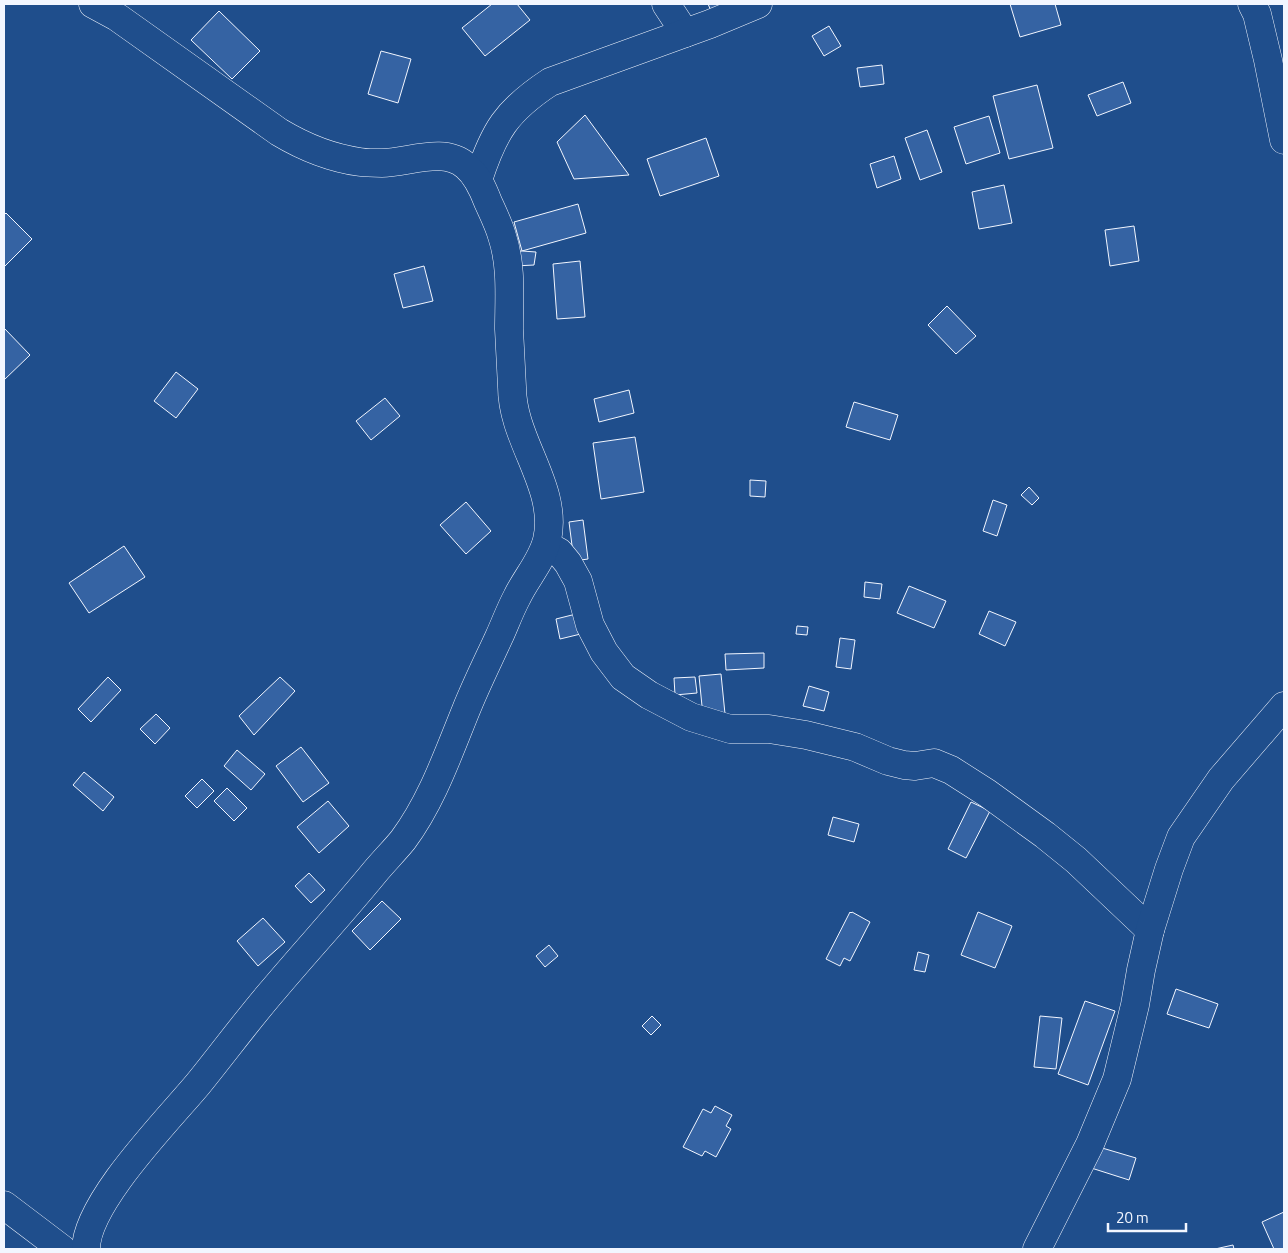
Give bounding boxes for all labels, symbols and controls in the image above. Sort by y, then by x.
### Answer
scale bar [1108,1200,1186,1232]
text: 20 m [1116,1206,1149,1229]

